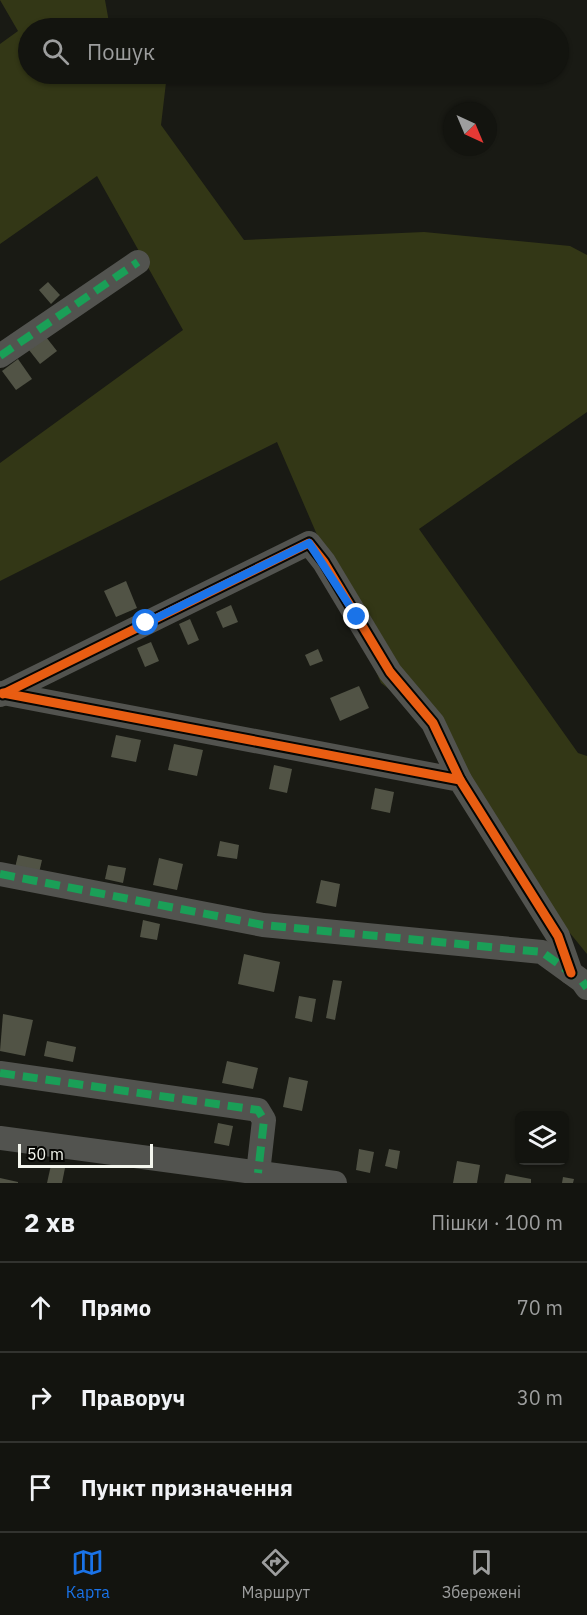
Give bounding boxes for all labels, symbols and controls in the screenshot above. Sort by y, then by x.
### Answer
search box [18,18,569,84]
icon: search [39,35,72,68]
text: Пошук [87,37,155,66]
north arrow [443,102,497,156]
route end [343,603,369,629]
route start [132,609,158,635]
map controls [515,1111,569,1165]
button: layers [515,1111,569,1165]
scale bar [18,1141,153,1168]
text: 50 m [27,1144,64,1164]
text: 2 хв [24,1205,75,1239]
text: Пішки · 100 m [431,1209,563,1236]
icon: ahead [24,1291,57,1324]
text: Прямо [81,1293,151,1322]
text: 70 m [517,1294,563,1321]
icon: right [24,1381,57,1414]
text: Праворуч [81,1383,185,1412]
text: 30 m [517,1384,563,1411]
icon: arrive [24,1471,57,1504]
text: Пункт призначення [81,1473,293,1502]
tab: Карта [66,1546,110,1602]
tab: Маршрут [242,1546,310,1602]
tab: Збережені [442,1546,521,1602]

